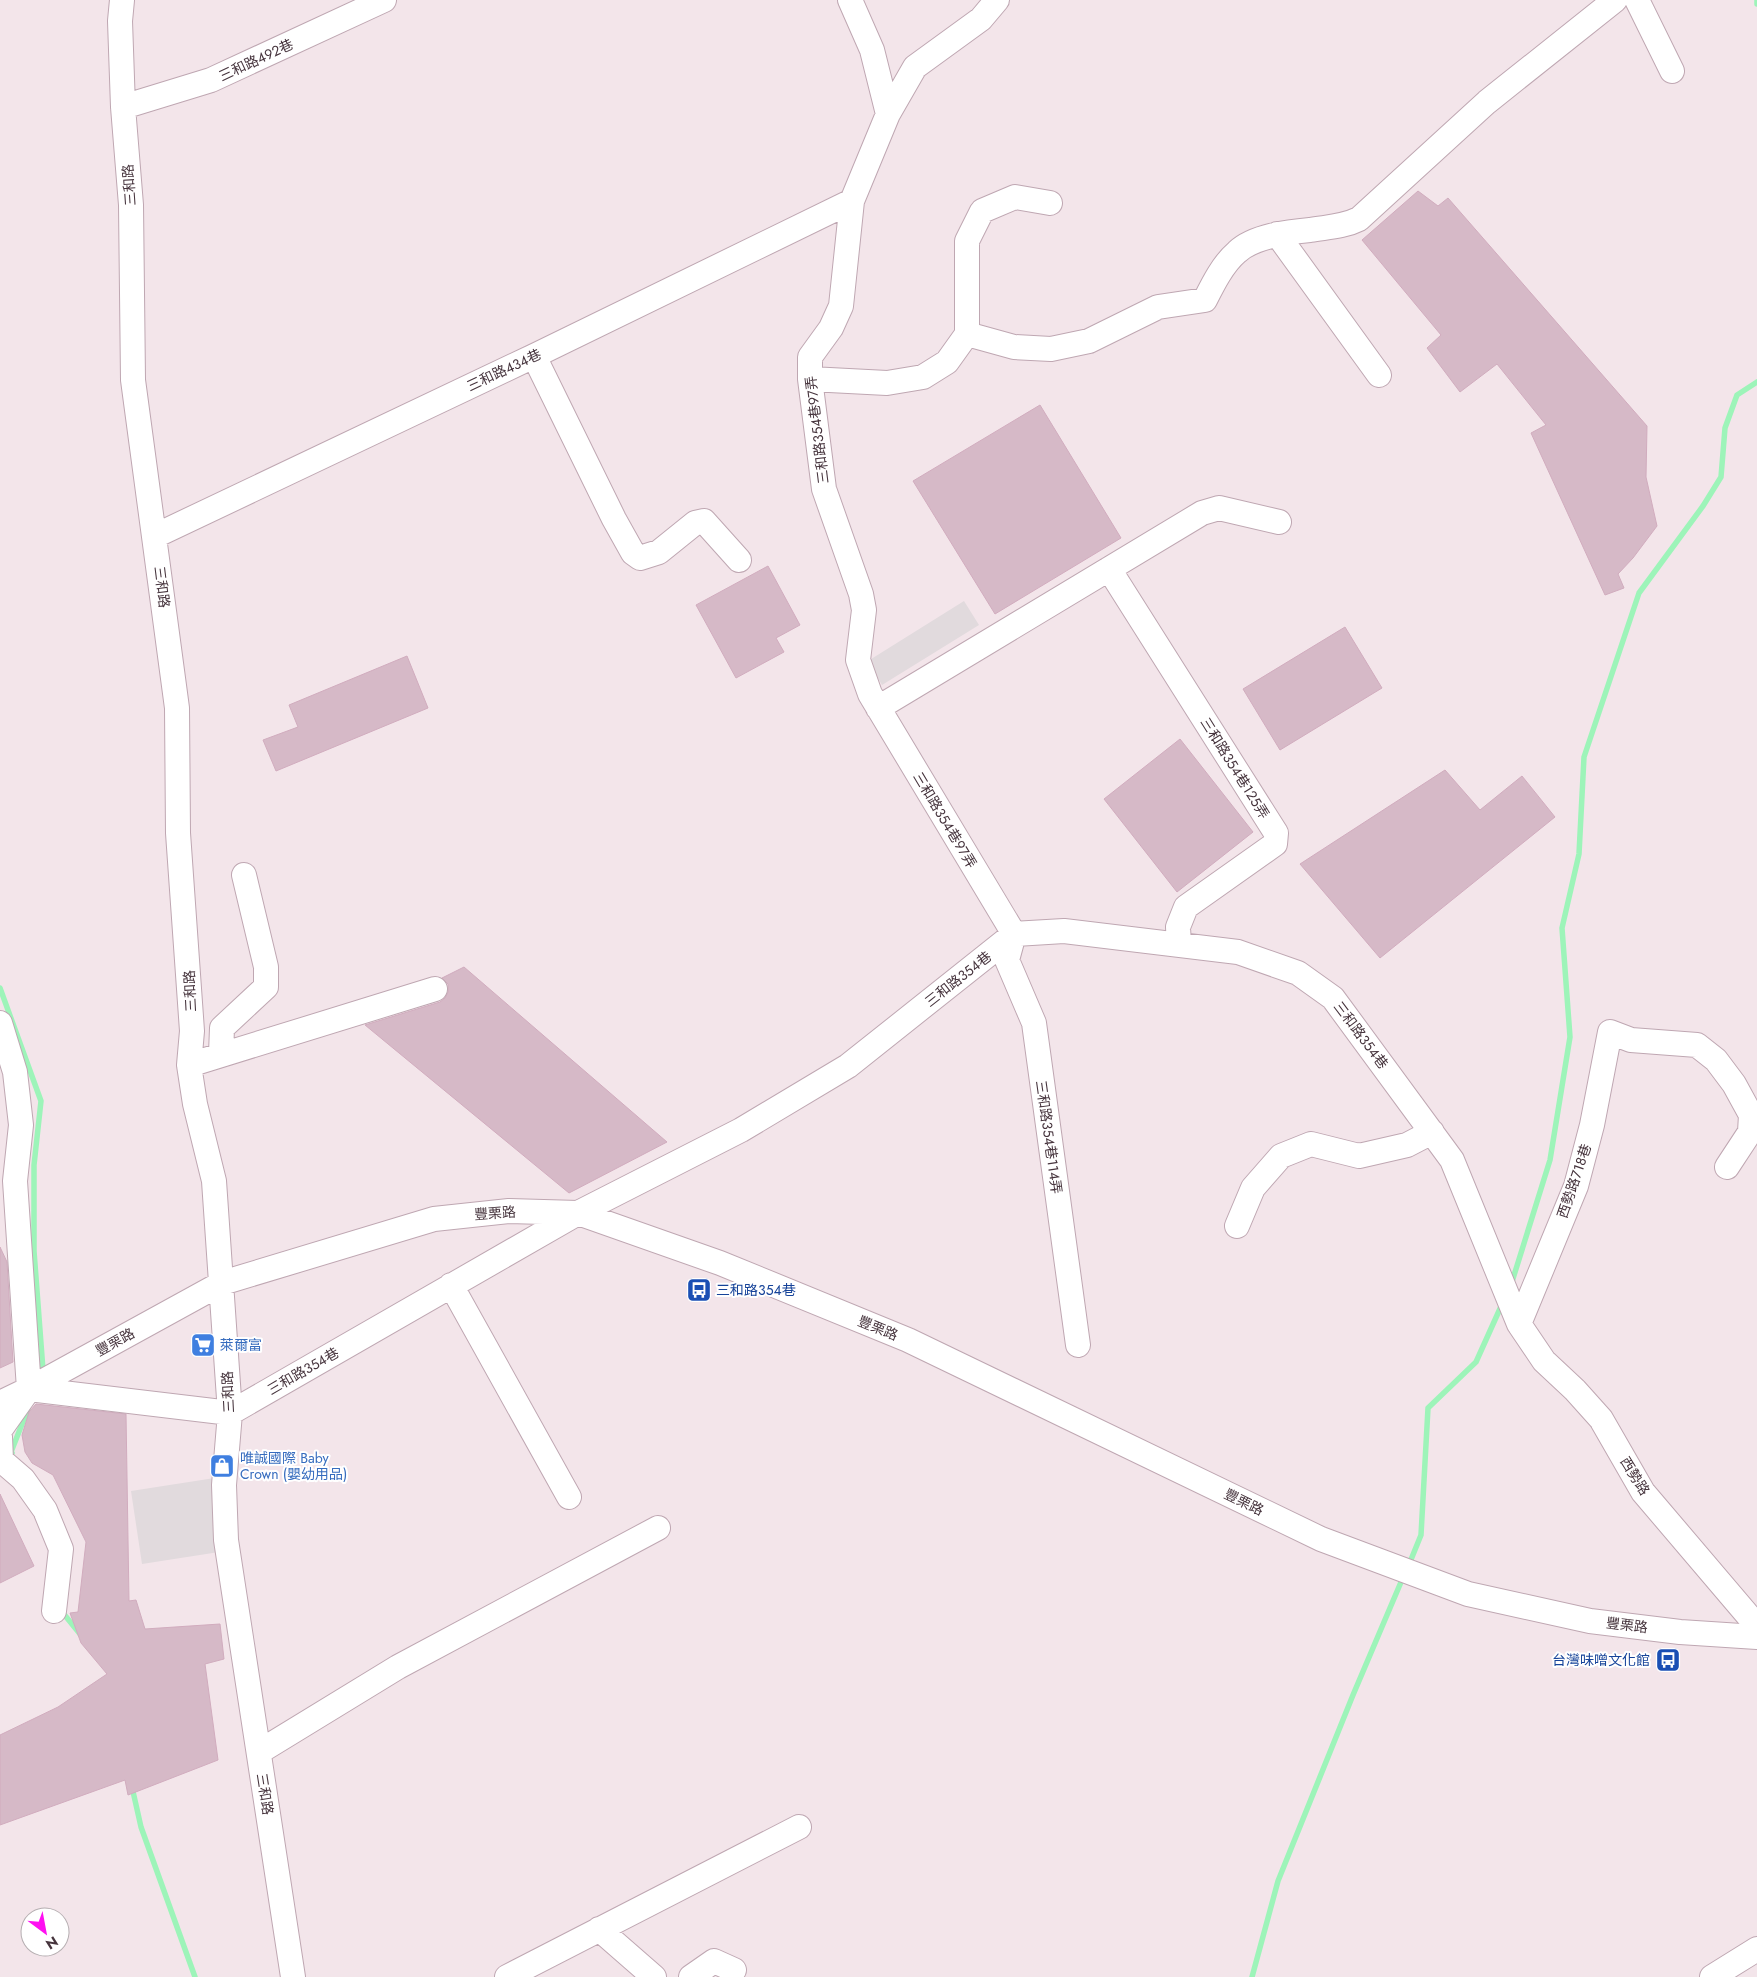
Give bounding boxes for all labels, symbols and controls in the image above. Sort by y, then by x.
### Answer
street label: 三和路492巷 [215,34,297,86]
street label: 三和路 [118,163,140,207]
street label: 三和路434巷 [464,344,544,396]
street label: 三和路354巷97弄 [800,375,834,485]
street label: 三和路 [150,565,174,609]
street label: 三和路354巷125弄 [1196,714,1274,822]
street label: 三和路354巷97弄 [908,768,982,872]
street label: 三和路354巷 [920,947,996,1011]
street label: 三和路 [179,970,201,1012]
street label: 三和路354巷 [1329,997,1393,1073]
street label: 三和路354巷114弄 [1031,1079,1067,1195]
street label: 西勢路718巷 [1552,1141,1596,1221]
street label: 豐栗路 [473,1202,517,1224]
bus stop icon: 三和路354巷 [686,1277,712,1303]
place label: 三和路354巷 [716,1280,796,1300]
street label: 豐栗路 [855,1311,901,1345]
street label: 豐栗路 [92,1323,138,1361]
supermarket icon: 萊爾富 [190,1332,216,1358]
place label: 萊爾富 [220,1335,262,1355]
street label: 三和路354巷 [263,1342,343,1400]
street label: 三和路 [217,1371,239,1413]
place label: 唯誠國際 Baby Crown (嬰幼用品) [240,1448,347,1484]
shop icon: 唯誠國際 Baby Crown (嬰幼用品) [209,1453,235,1479]
street label: 西勢路 [1615,1453,1655,1499]
street label: 豐栗路 [1221,1484,1267,1520]
street label: 豐栗路 [1605,1613,1649,1637]
bus stop icon: 台灣味噌文化館 [1655,1647,1681,1673]
place label: 台灣味噌文化館 [1552,1650,1650,1670]
street label: 三和路 [252,1772,278,1816]
north arrow [20,1907,70,1957]
text: N [42,1932,62,1954]

